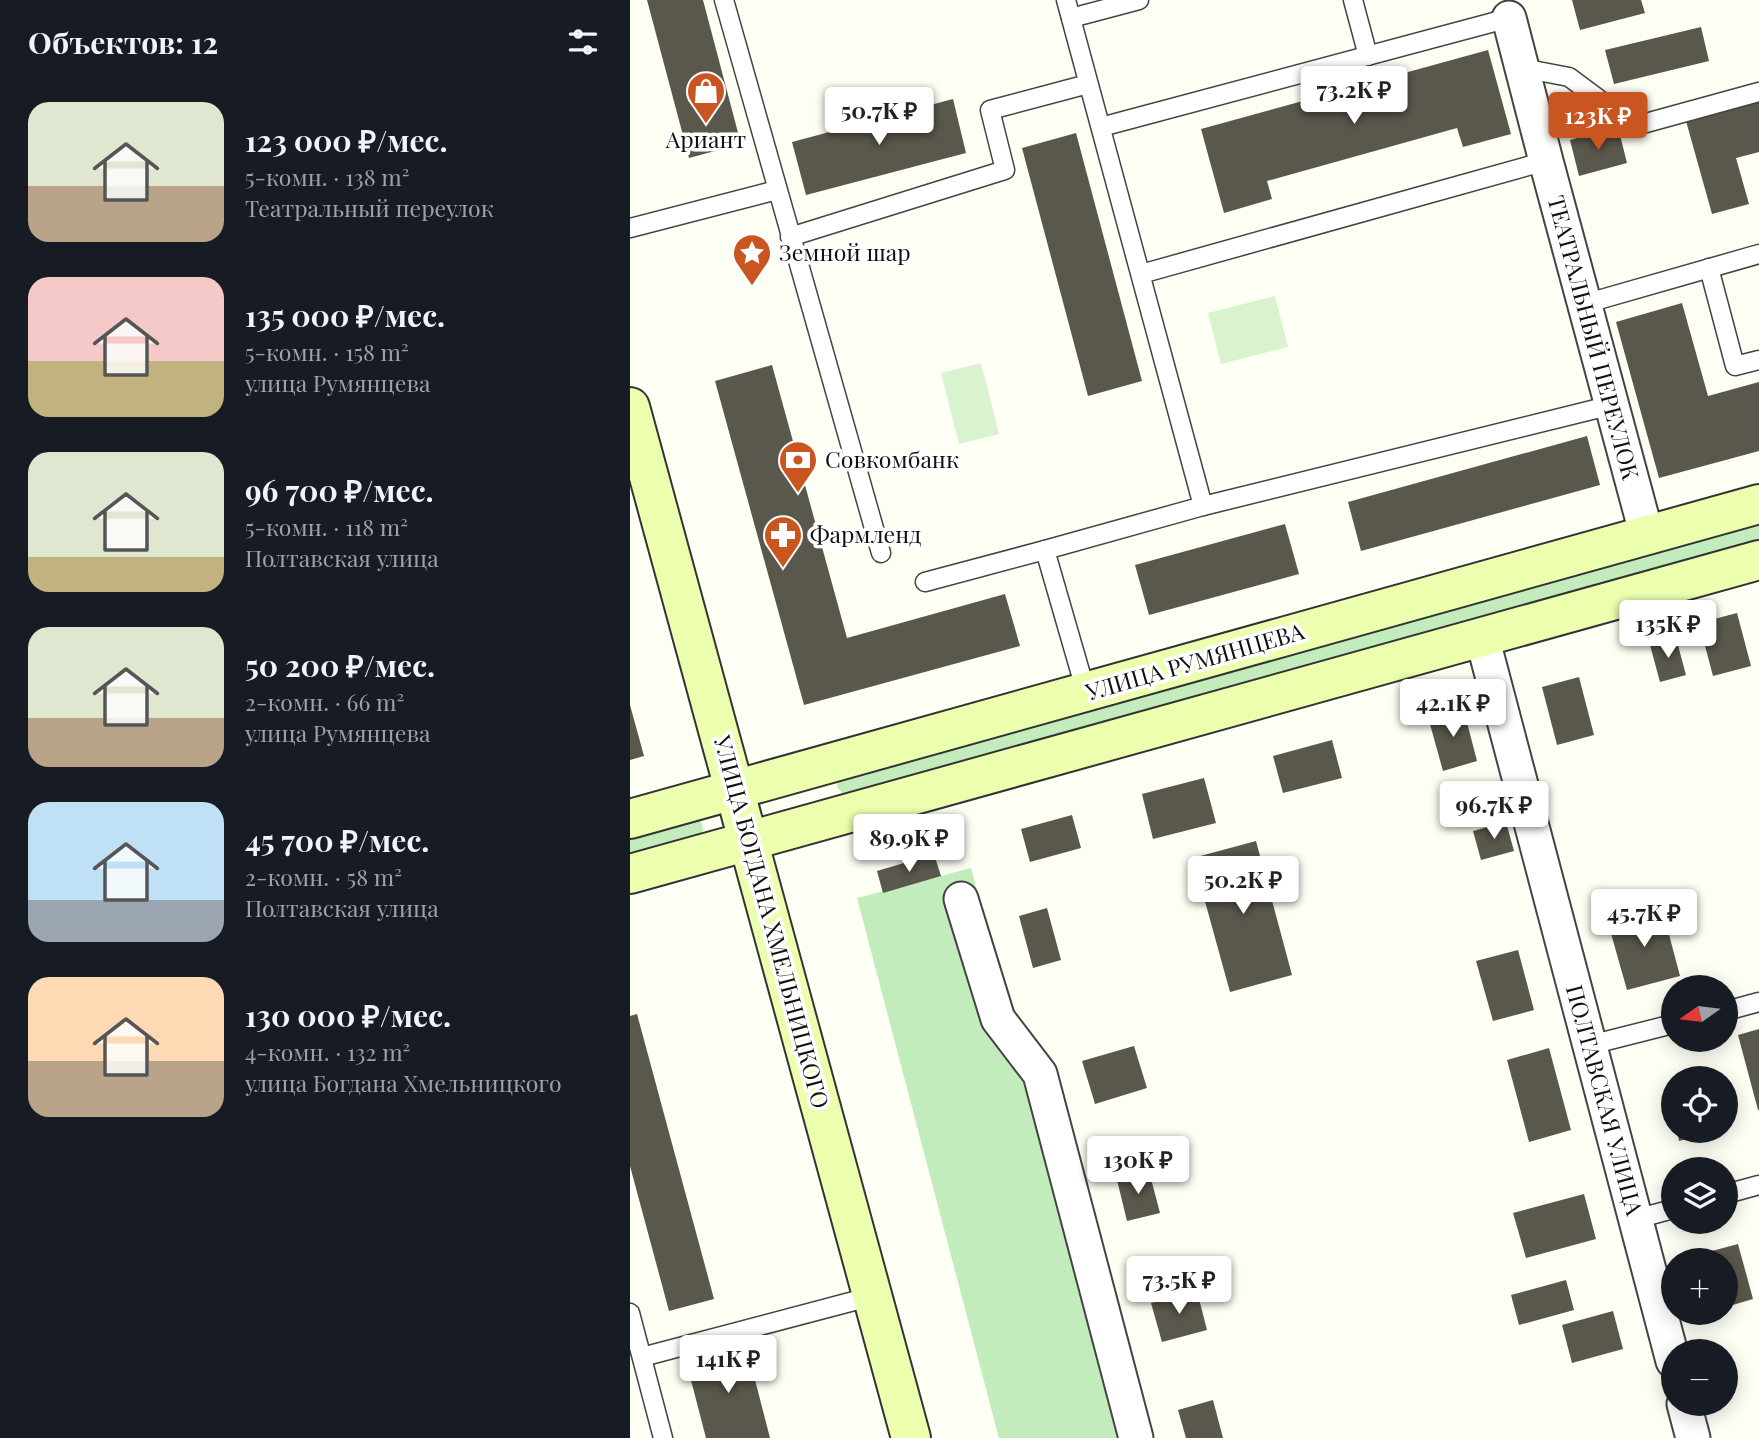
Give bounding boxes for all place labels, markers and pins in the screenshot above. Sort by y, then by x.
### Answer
pin: 73.2K ₽ [1289,66,1419,126]
shop icon: Ариант [685,70,727,125]
pin: 50.7K ₽ [814,88,944,147]
pin: 123K ₽ [1541,92,1655,152]
place label: Ариант [665,123,746,154]
place icon: Земной шар [731,232,773,287]
place label: Земной шар [779,236,911,267]
bank icon: Совкомбанк [777,439,819,494]
place label: Совкомбанк [825,443,959,474]
pharmacy icon: Фармленд [762,514,804,569]
place label: Фармленд [810,518,921,549]
pin: 135K ₽ [1611,600,1725,660]
pin: 42.1K ₽ [1388,680,1518,739]
pin: 96.7K ₽ [1429,782,1559,841]
pin: 89.9K ₽ [844,814,974,874]
pin: 50.2K ₽ [1178,856,1308,916]
pin: 45.7K ₽ [1579,890,1709,949]
pin: 130K ₽ [1081,1136,1195,1196]
pin: 73.5K ₽ [1114,1256,1244,1316]
pin: 141K ₽ [671,1336,785,1395]

